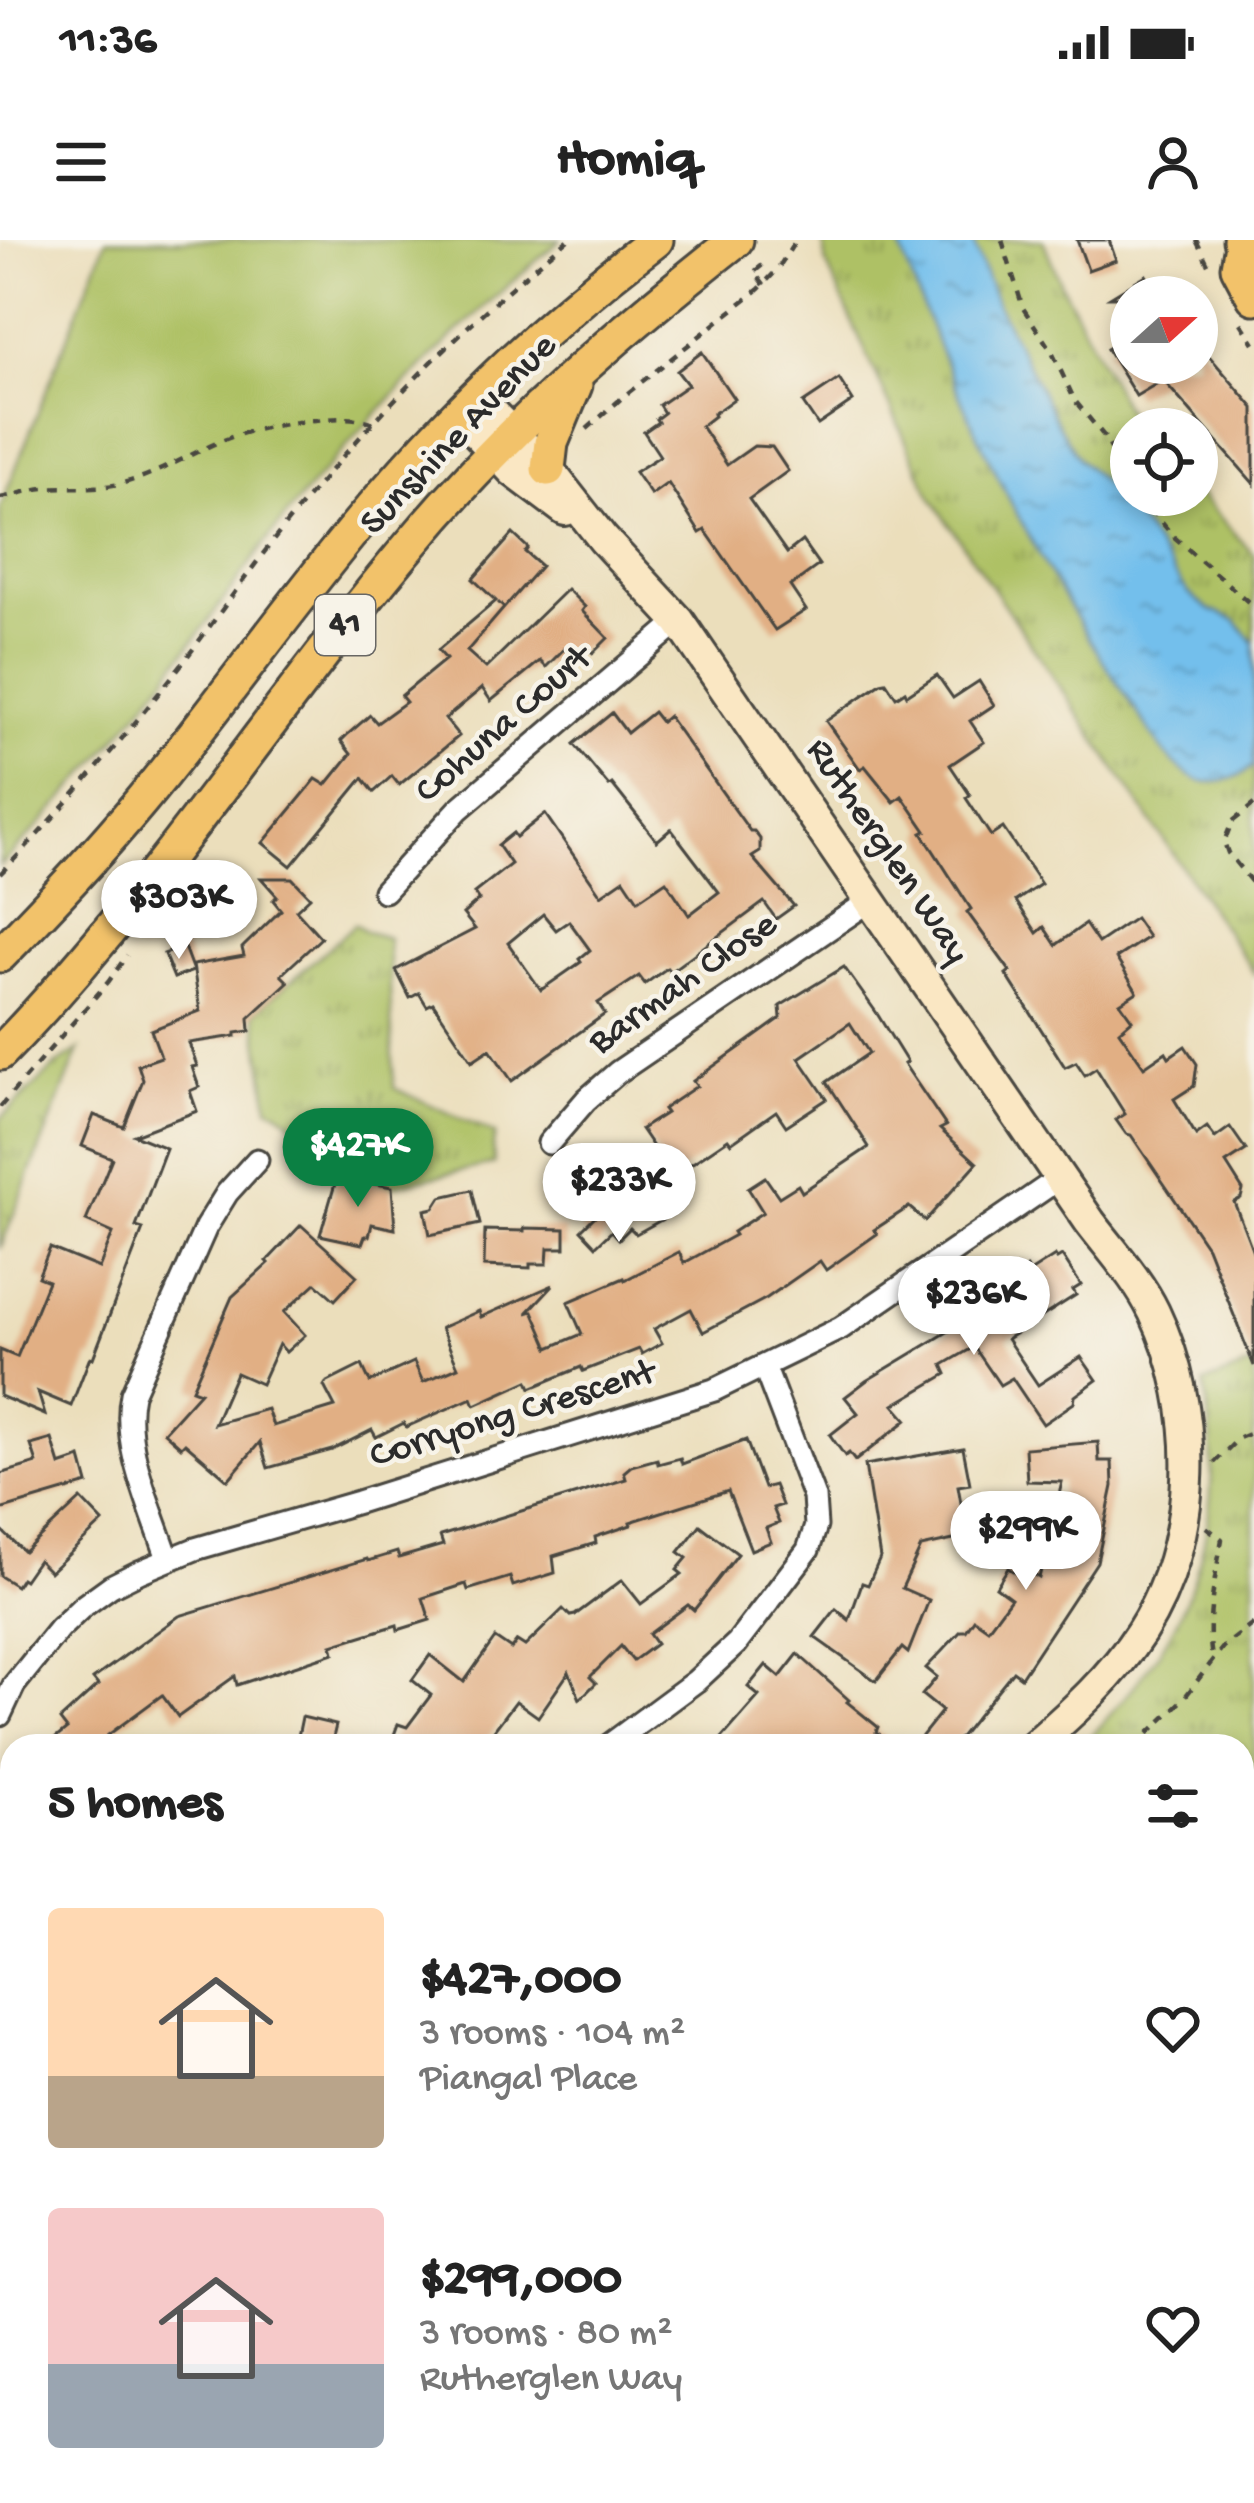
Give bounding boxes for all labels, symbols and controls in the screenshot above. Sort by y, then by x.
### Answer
text: 11:36 [60,16,157,69]
icon: menu [48,129,114,195]
icon: person [1140,129,1206,195]
text: Homiq [556,130,698,194]
north arrow [1110,276,1218,384]
map controls [1110,276,1218,516]
street label: Sunshine Avenue [352,324,569,547]
button: locate [1110,408,1218,516]
road number: 41 [315,595,375,655]
street label: Cohuna Court [407,635,605,815]
street label: Rutherglen Way [794,730,978,974]
pin: $303K [95,860,263,962]
text: $303K [128,876,230,922]
street label: Barmah Close [580,903,788,1067]
pin: $427K [274,1108,442,1210]
text: $427K [310,1124,406,1170]
pin: $233K [535,1143,703,1245]
text: $233K [570,1159,668,1205]
pin: $236K [890,1256,1058,1358]
text: $236K [925,1272,1023,1318]
street label: Corryong Crescent [365,1350,664,1481]
pin: $299K [942,1491,1110,1593]
text: $299K [977,1507,1075,1553]
icon: filters [1140,1773,1206,1839]
text: 5 homes [48,1776,222,1836]
text: $427,000 [420,1952,621,2012]
icon: home [144,1956,288,2100]
icon: heart [1140,1995,1206,2061]
text: 3 rooms · 104 m² [420,2012,685,2058]
text: Piangal Place [420,2058,637,2104]
text: $299,000 [420,2252,622,2312]
icon: home [144,2256,288,2400]
icon: heart [1140,2295,1206,2361]
text: 3 rooms · 80 m² [420,2312,672,2358]
text: Rutherglen Way [420,2358,682,2404]

